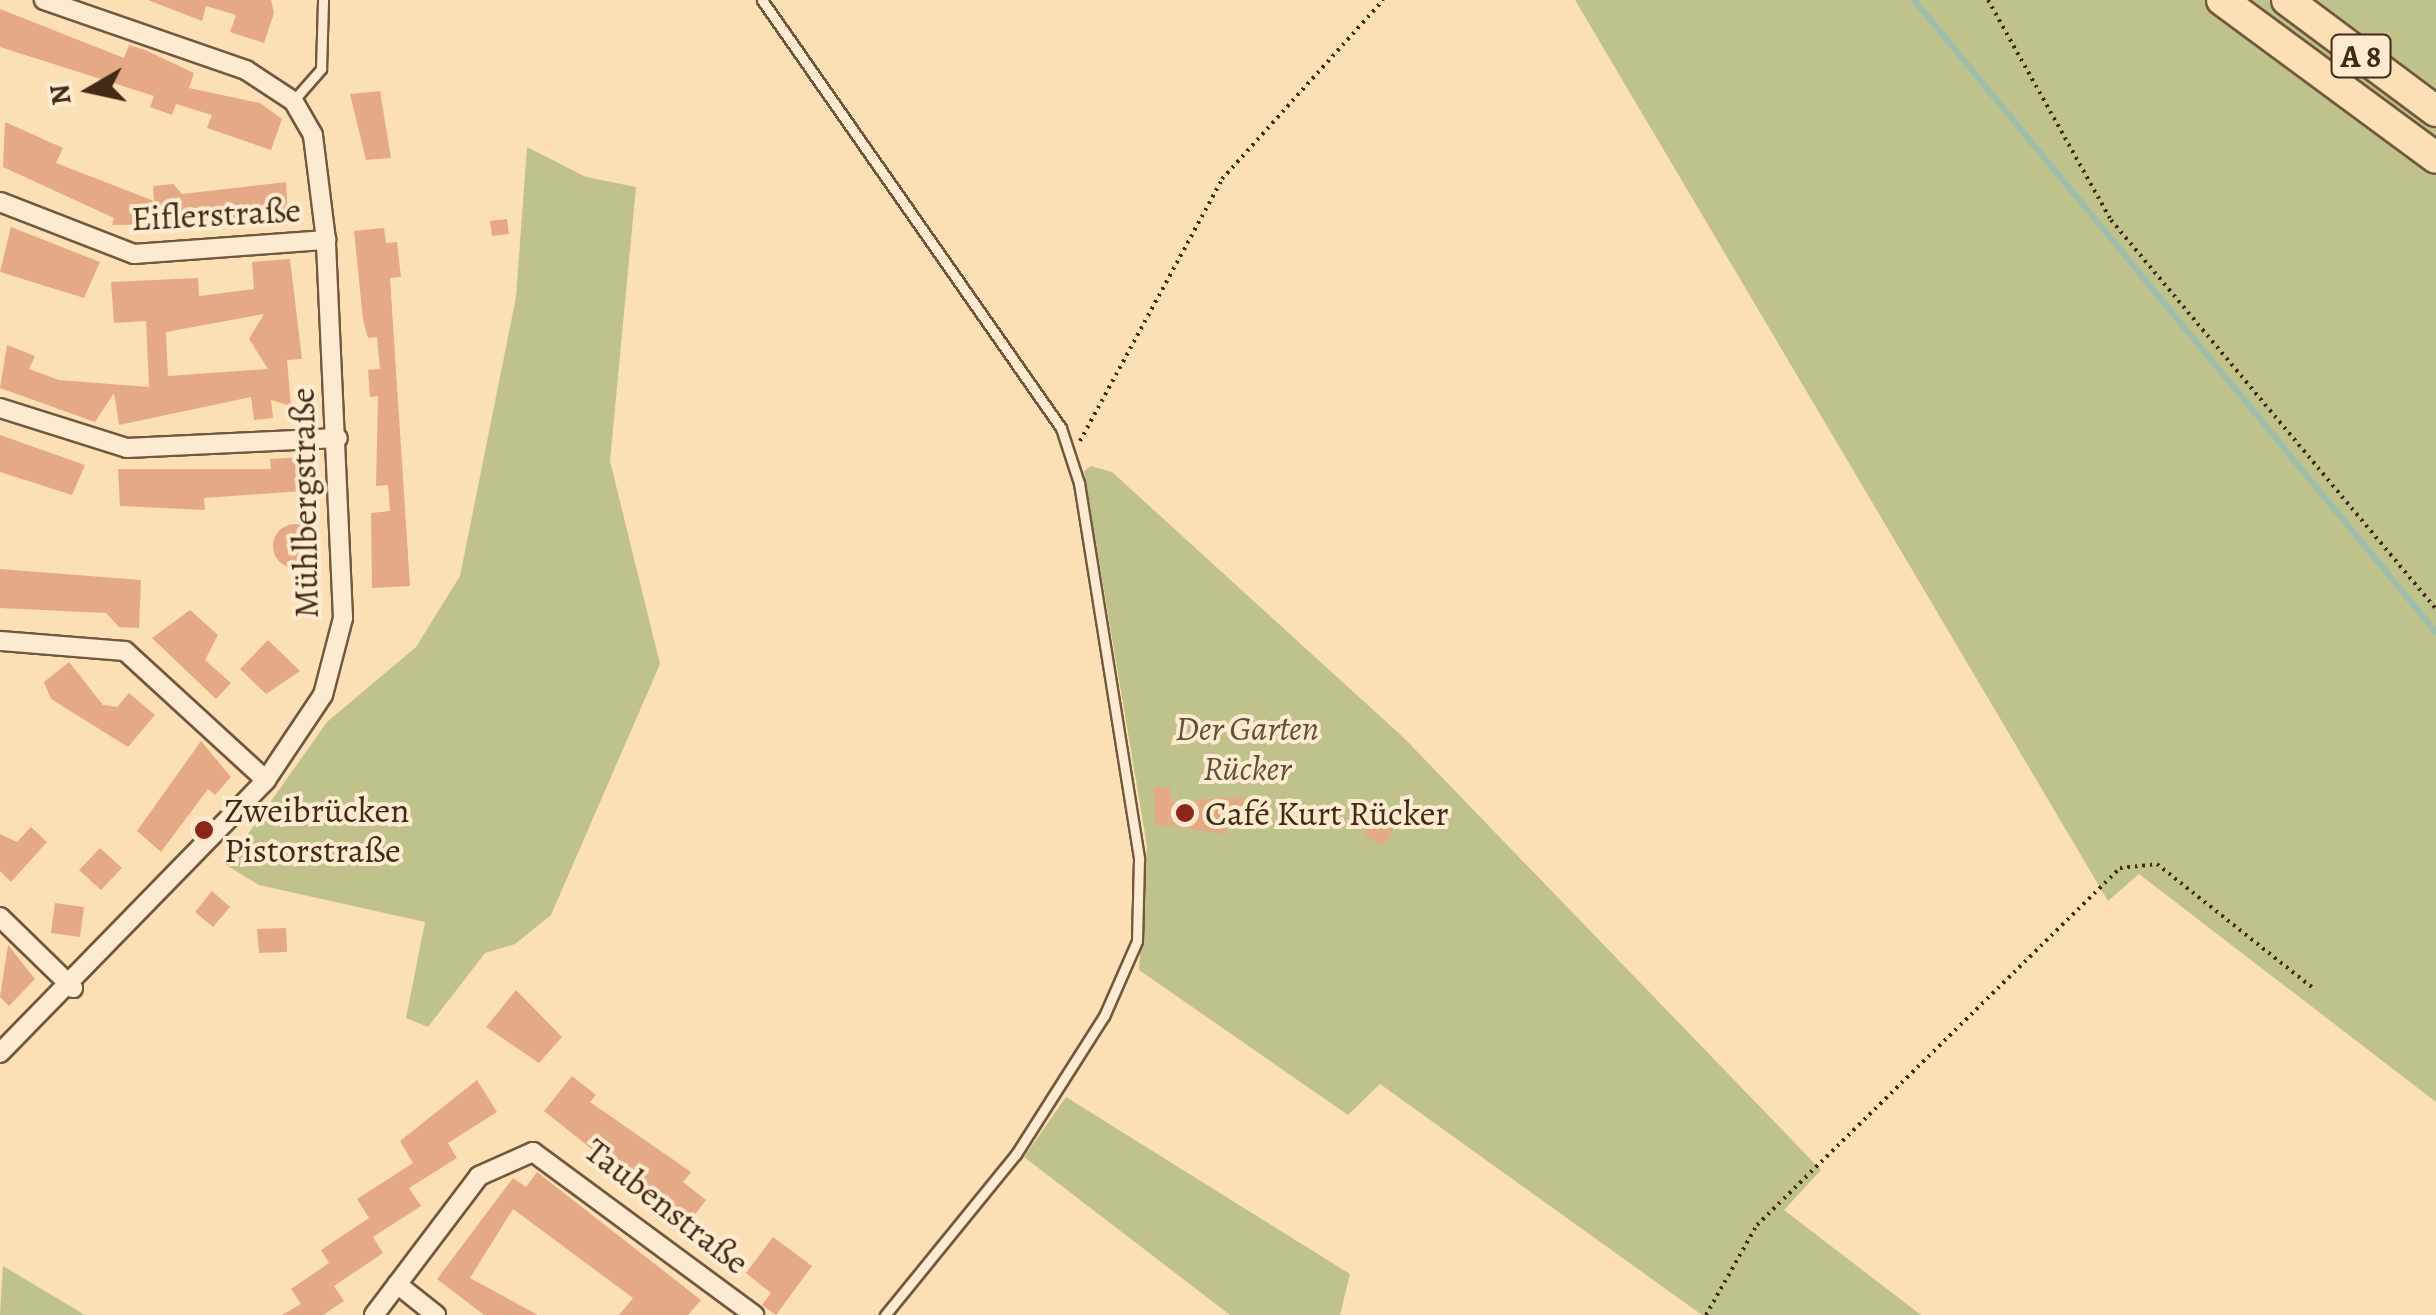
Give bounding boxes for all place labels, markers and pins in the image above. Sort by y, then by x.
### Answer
place label: Zweibrücken Pistorstraße [224,789,409,871]
place label: Café Kurt Rücker [1205,792,1449,834]
marker: Café Kurt Rücker [1174,802,1196,824]
marker: Zweibrücken Pistorstraße [193,819,215,841]

